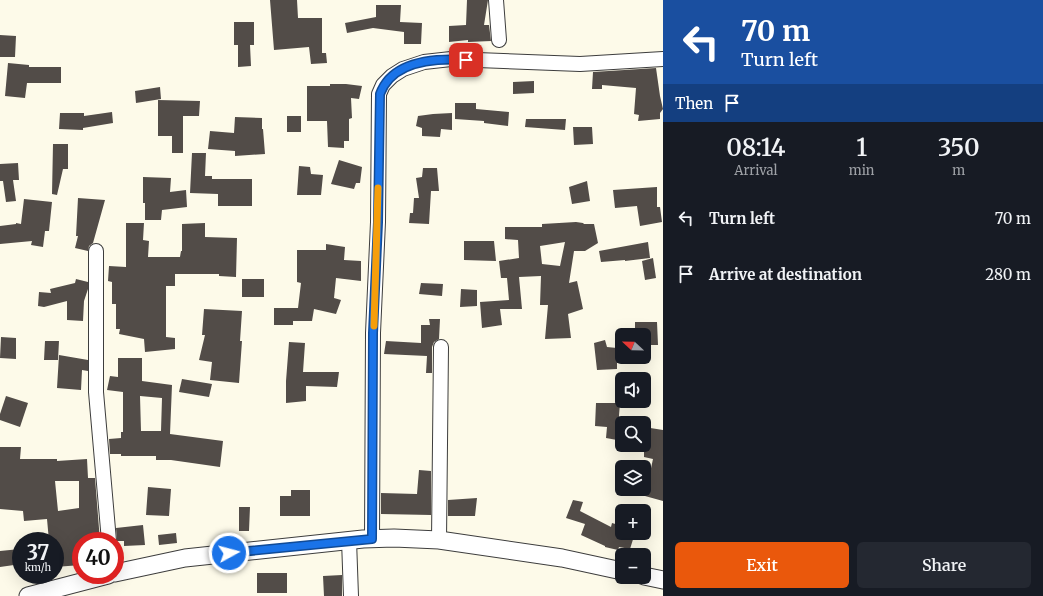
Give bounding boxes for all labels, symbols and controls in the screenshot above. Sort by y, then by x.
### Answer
text: 70 m [741,13,810,49]
icon: left [675,16,727,68]
pin [449,43,483,77]
text: Turn left [741,48,818,71]
icon: arrive [455,49,477,71]
icon: arrive [721,92,743,114]
text: Then [675,94,713,113]
text: 08:14 [726,132,785,163]
text: 1 [856,132,867,163]
text: 350 [938,132,980,163]
text: Arrival [734,162,778,179]
text: min [849,162,874,179]
text: m [952,162,965,179]
icon: left [675,207,697,229]
text: Turn left [709,209,775,228]
text: 70 m [995,209,1031,228]
icon: arrive [675,263,697,285]
text: Arrive at destination [709,265,862,284]
text: 280 m [985,265,1031,284]
north arrow [615,328,651,364]
map controls [615,328,651,584]
button: sound [615,372,651,408]
button: search [615,416,651,452]
button: layers [615,460,651,496]
button: + [615,504,651,540]
speed limit sign: 40 [72,532,124,584]
position arrow [208,532,250,574]
text: 37 [27,540,49,565]
button: Exit [675,542,849,588]
button: Share [857,542,1031,588]
button: − [615,548,651,584]
text: km/h [25,561,51,574]

